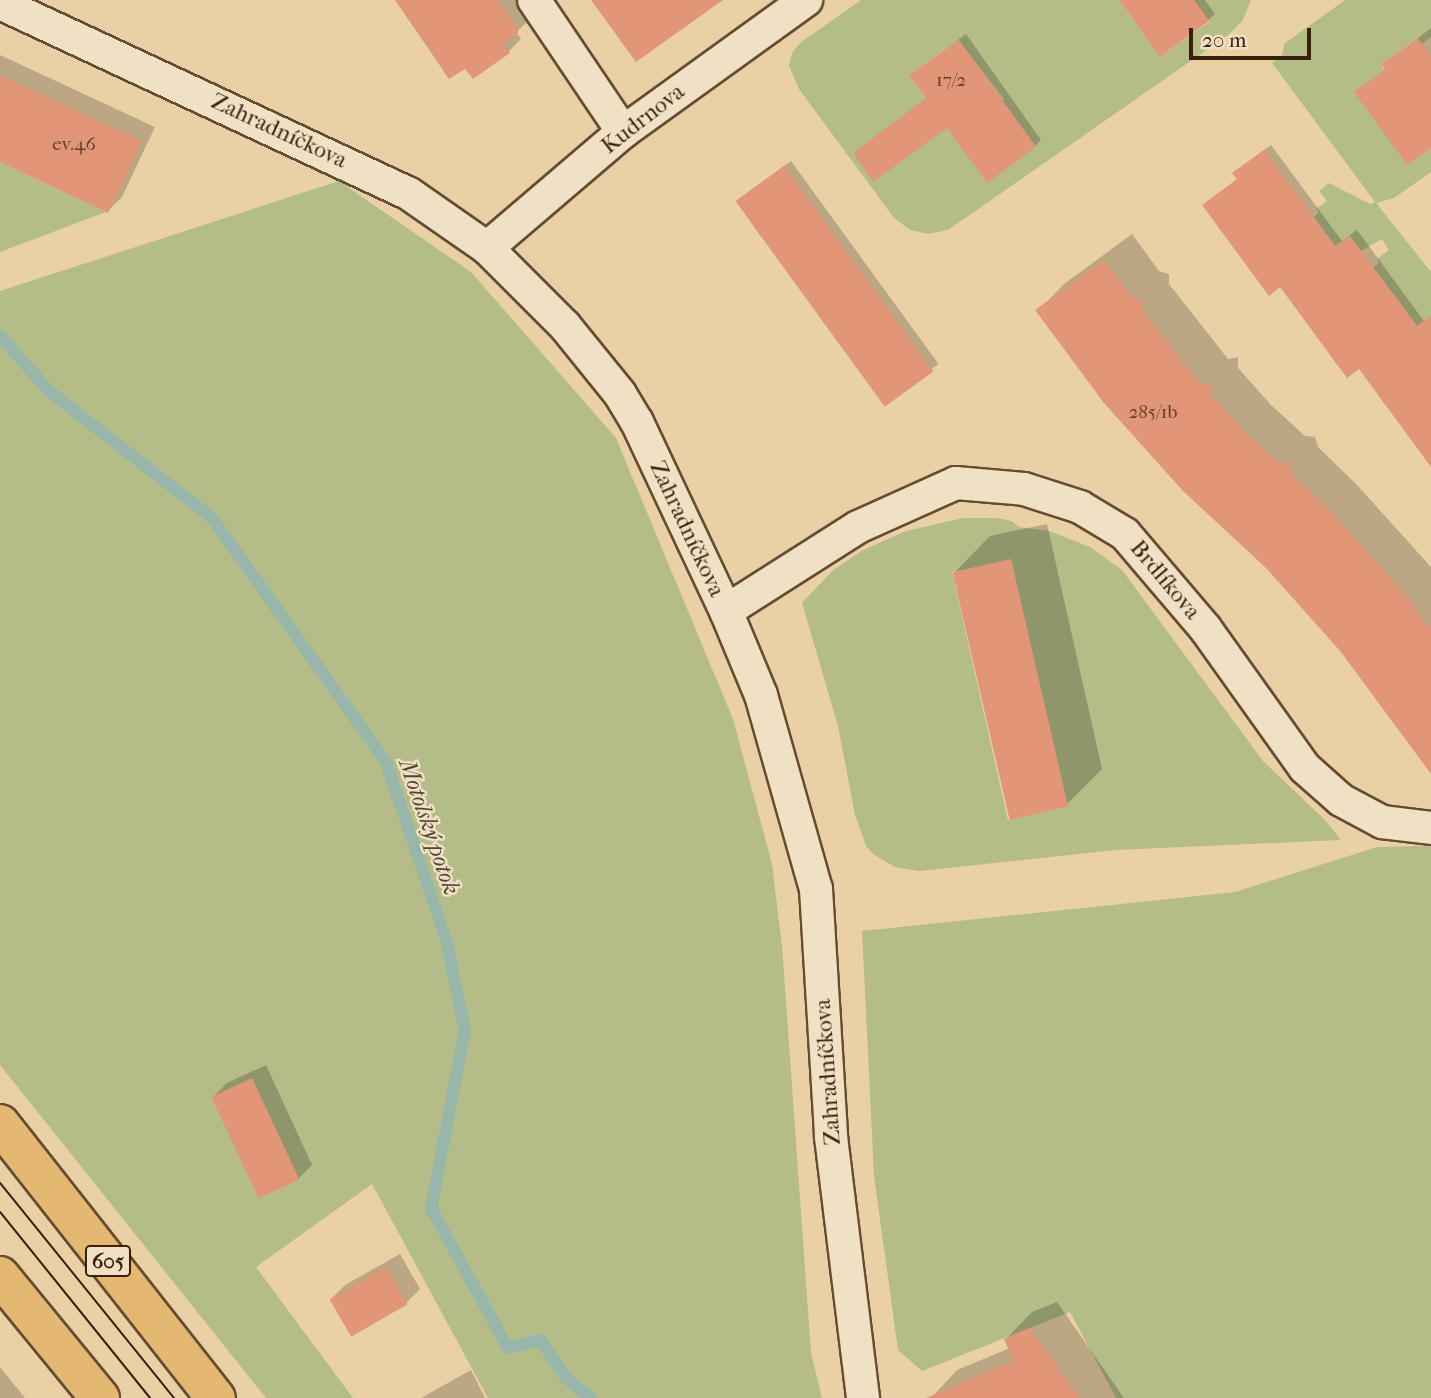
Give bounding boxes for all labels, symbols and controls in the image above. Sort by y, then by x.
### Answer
scale bar [1193,14,1316,58]
text: 20 m [1202,28,1246,52]
house number: 17/2 [936,70,966,92]
street label: Kudrnova [596,78,690,160]
street label: Zahradníčkova [207,87,351,175]
house number: ev.46 [52,134,96,156]
house number: 285/1b [1129,402,1177,424]
street label: Zahradníčkova [643,457,731,601]
street label: Brdlíkova [1124,535,1206,625]
water label: Motolský potok [392,755,466,899]
street label: Zahradníčkova [809,998,847,1146]
road number: 605 [84,1244,132,1278]

